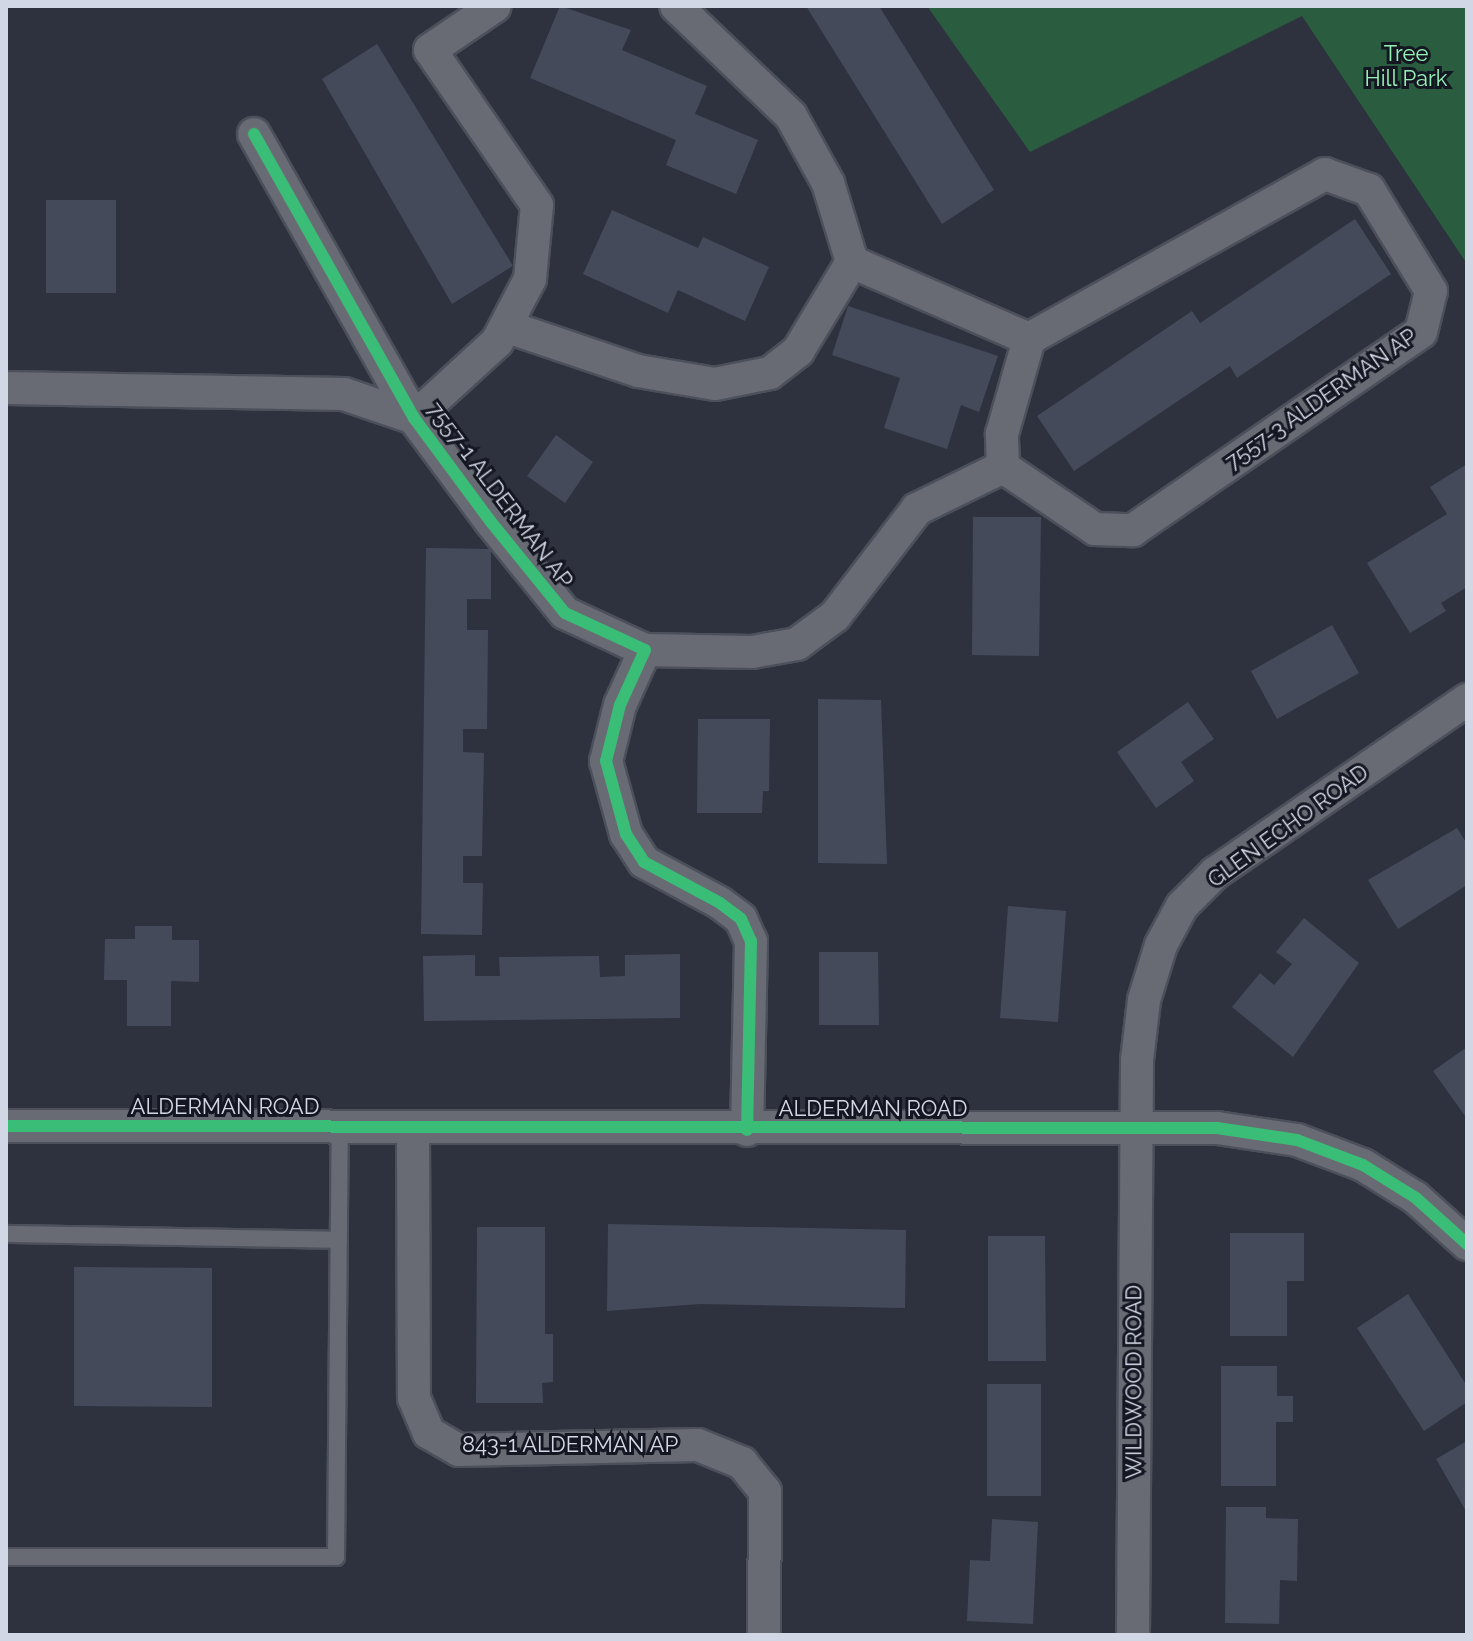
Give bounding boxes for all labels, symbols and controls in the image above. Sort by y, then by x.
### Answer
park label: Tree Hill Park [1364,40,1448,92]
street label: 7557-3 ALDERMAN AP [1220,323,1422,475]
street label: 7557-1 ALDERMAN AP [421,396,579,594]
street label: GLEN ECHO ROAD [1203,759,1373,893]
street label: ALDERMAN ROAD [131,1094,319,1120]
street label: ALDERMAN ROAD [779,1096,967,1122]
street label: WILDWOOD ROAD [1121,1285,1147,1479]
street label: 843-1 ALDERMAN AP [461,1432,679,1458]

